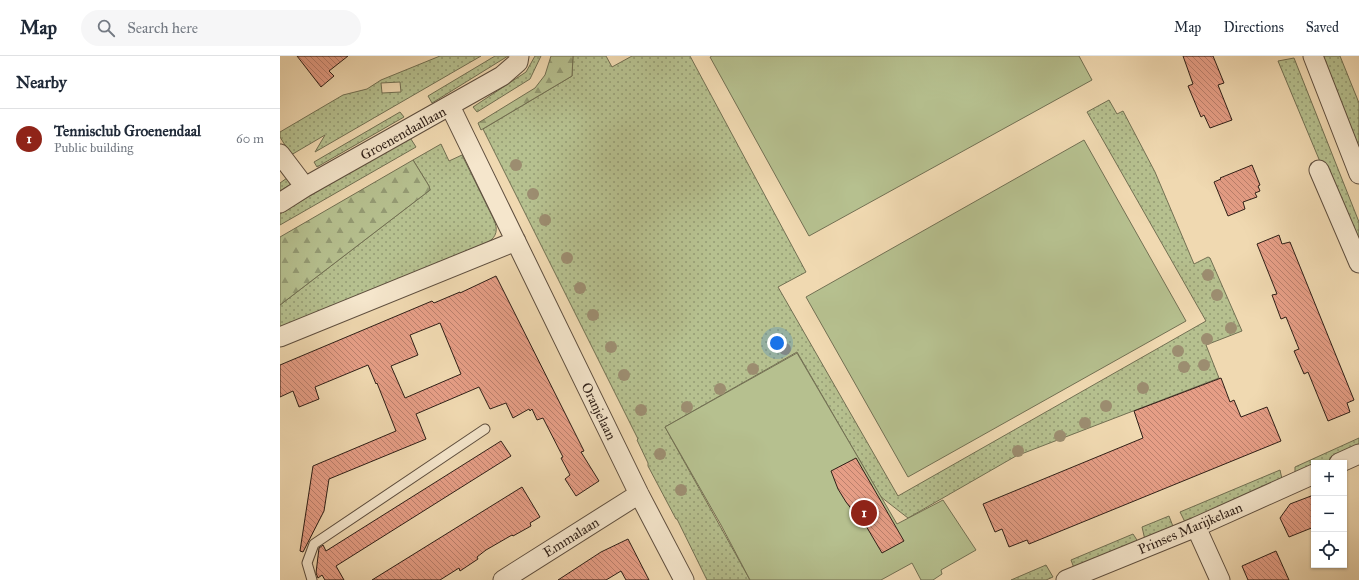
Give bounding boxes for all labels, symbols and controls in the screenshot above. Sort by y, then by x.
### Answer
search box [81,10,361,46]
text: Map [20,16,57,39]
icon: search [95,17,117,39]
text: Search here [127,19,198,37]
text: Map [1174,19,1201,36]
text: Directions [1223,19,1284,36]
text: Saved [1306,19,1339,36]
text: Nearby [16,72,67,93]
street label: Groenendaallaan [357,103,449,164]
text: Tennisclub Groenendaal [54,122,201,140]
text: 1 [26,131,32,147]
text: 60 m [236,131,264,147]
text: Public building [54,140,133,156]
your location [767,333,787,353]
street label: Oranjelaan [577,380,620,443]
map controls [1311,460,1347,568]
button: + [1311,460,1347,496]
button: − [1311,496,1347,532]
pin: 1 [851,498,877,528]
street label: Prinses Marijkelaan [1135,499,1245,558]
street label: Emmalaan [540,513,603,561]
button: locate [1311,532,1347,568]

